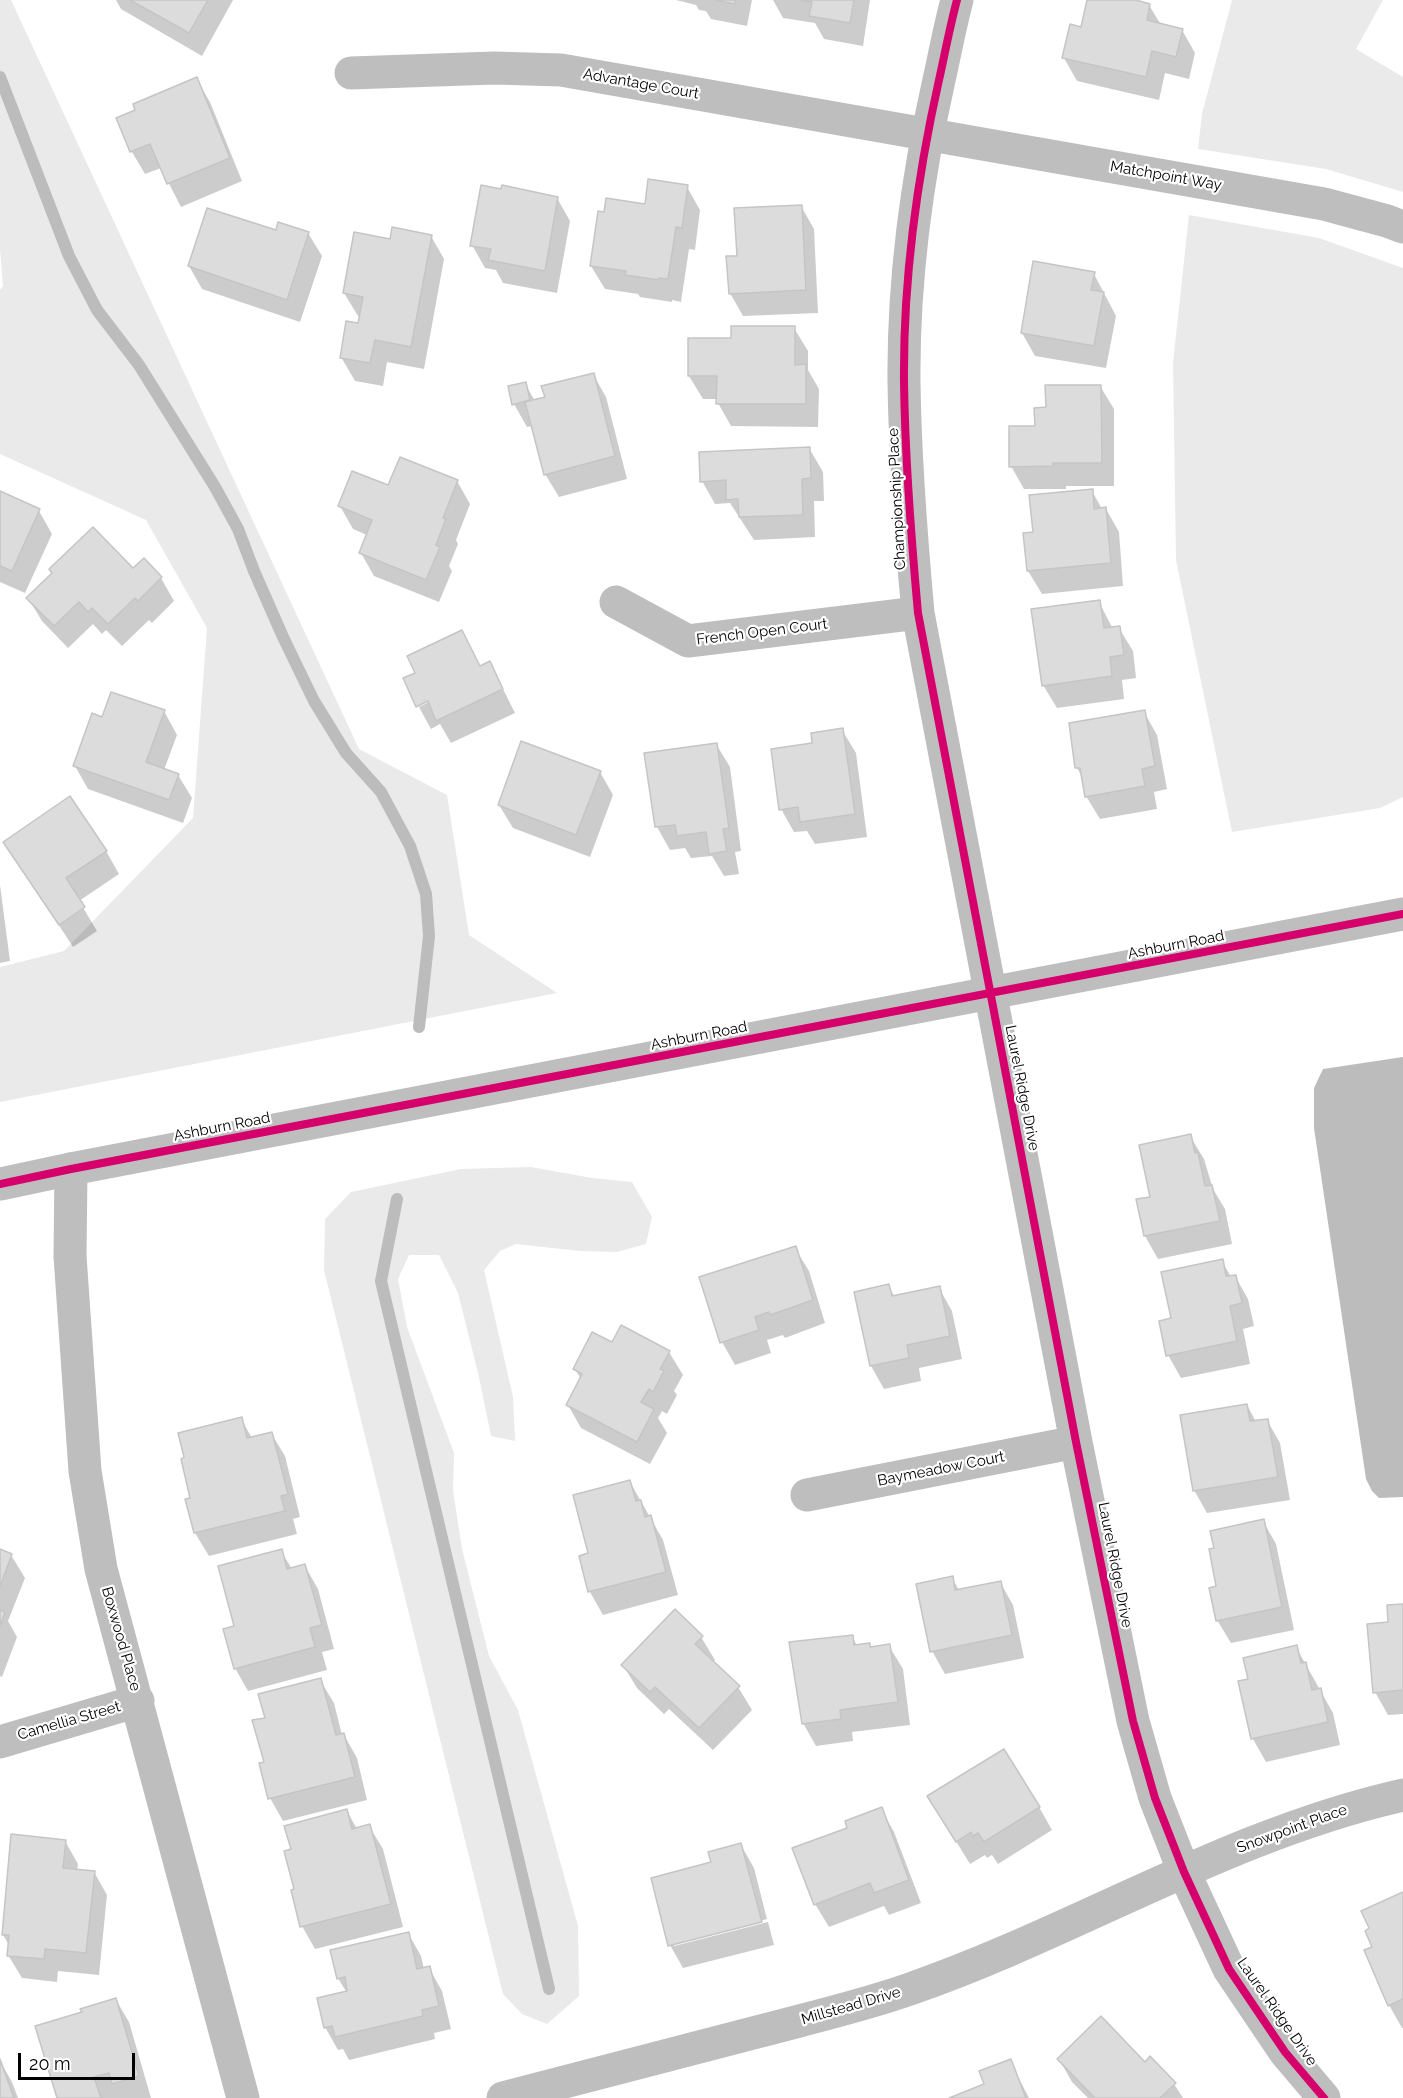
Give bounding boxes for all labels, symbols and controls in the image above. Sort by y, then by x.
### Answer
street label: Advantage Court [582,65,700,103]
street label: Matchpoint Way [1109,157,1223,195]
street label: Championship Place [884,428,910,570]
street label: French Open Court [695,615,829,649]
street label: Ashburn Road [1126,927,1226,963]
street label: Ashburn Road [649,1018,749,1054]
street label: Laurel Ridge Drive [1001,1024,1043,1152]
street label: Ashburn Road [172,1109,272,1145]
street label: Baymeadow Court [876,1448,1006,1490]
street label: Laurel Ridge Drive [1094,1501,1136,1629]
street label: Boxwood Place [98,1585,144,1693]
street label: Camellia Street [16,1698,122,1744]
street label: Snowpoint Place [1234,1801,1350,1857]
street label: Laurel Ridge Drive [1233,1955,1321,2069]
street label: Millstead Drive [799,1983,903,2029]
scale bar [21,2041,138,2079]
text: 20 m [29,2053,71,2074]

